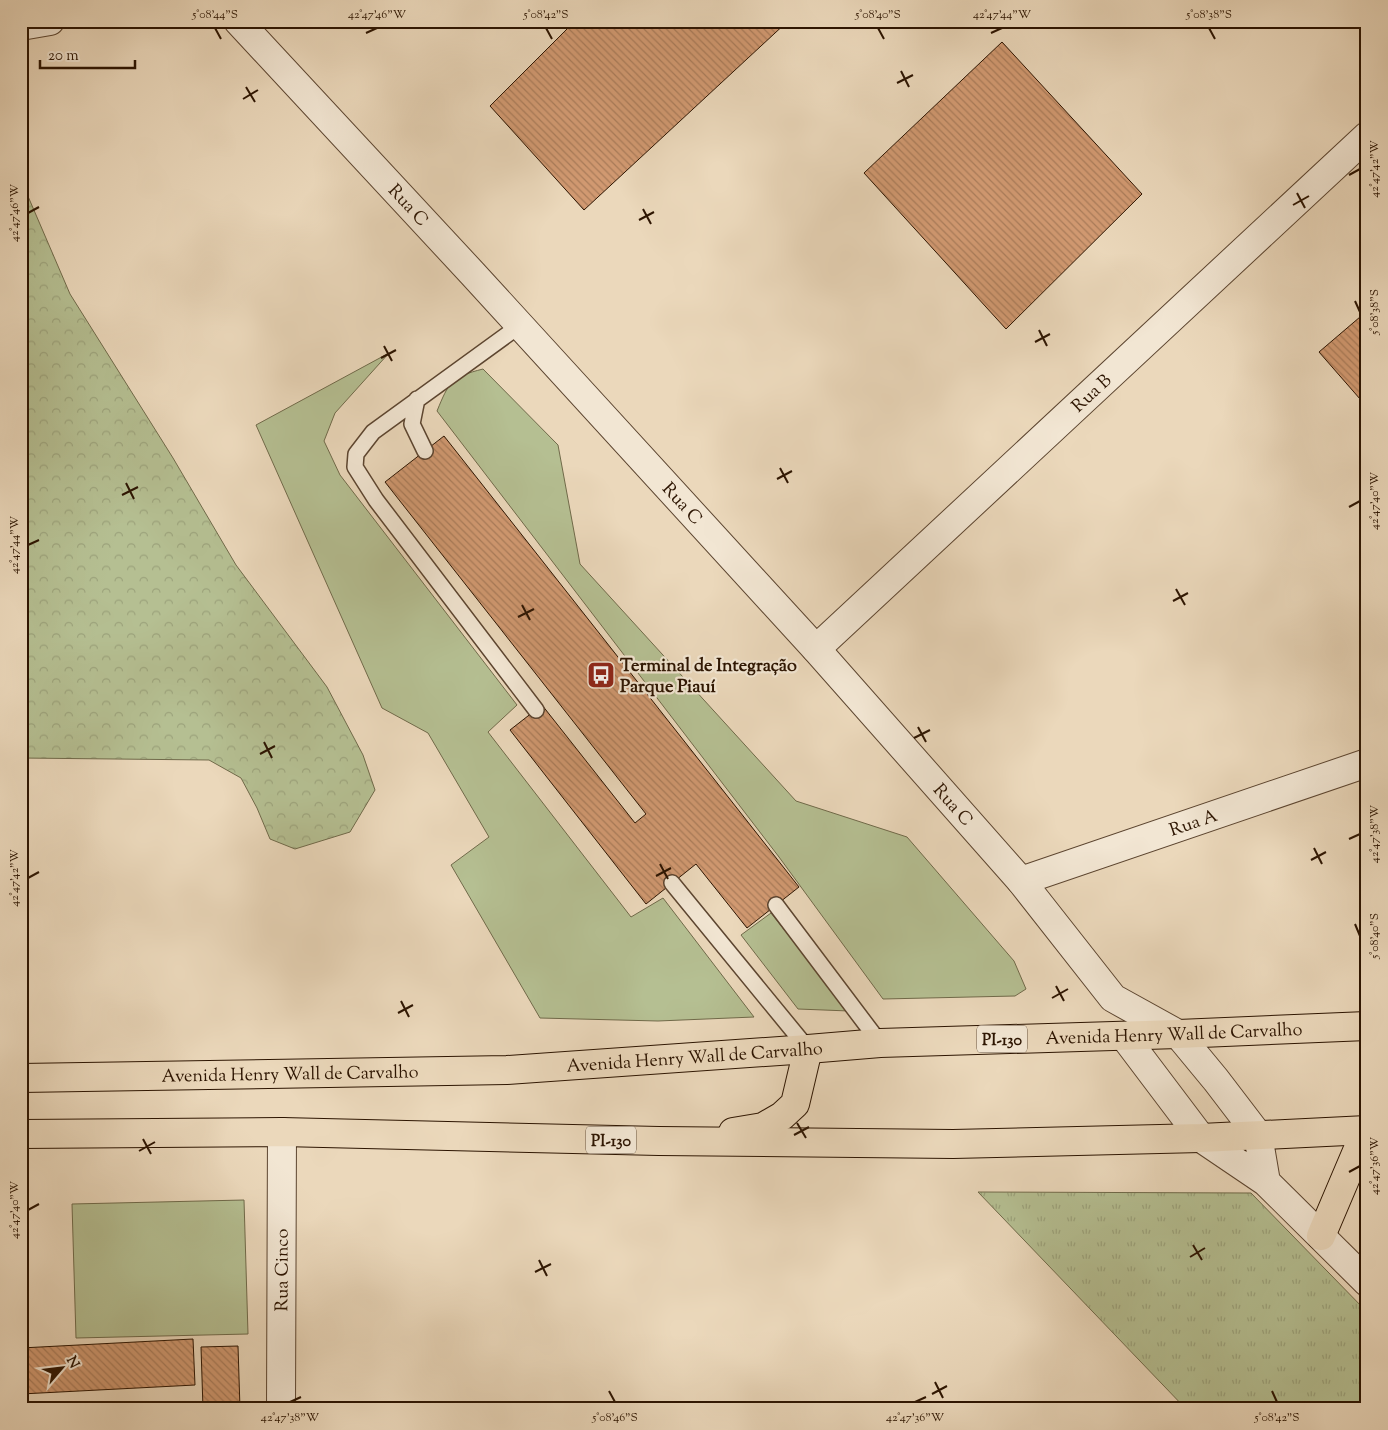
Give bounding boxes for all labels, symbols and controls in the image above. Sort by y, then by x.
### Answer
text: 5°08'44"S [191,6,238,24]
text: 42°47'46"W [348,6,407,24]
text: 5°08'42"S [522,6,569,24]
text: 5°08'40"S [854,6,901,24]
text: 42°47'44"W [973,6,1032,24]
text: 5°08'38"S [1185,6,1232,24]
scale bar [40,38,135,70]
text: 20 m [48,46,79,67]
text: 42°47'42"W [1366,139,1384,198]
street label: Rua C [381,179,434,233]
text: 42°47'46"W [6,183,24,242]
text: 5°08'38"S [1366,289,1384,336]
street label: Rua B [1067,369,1118,420]
text: 42°47'40"W [1366,471,1384,530]
street label: Rua C [655,478,707,532]
text: 42°47'44"W [6,515,24,574]
place label: Terminal de Integração Parque Piauí [620,654,797,701]
bus stop icon: Terminal de Integração Parque Piauí [586,660,616,690]
street label: Rua C [926,779,978,833]
street label: Rua A [1166,804,1222,844]
text: 42°47'38"W [1366,804,1384,863]
text: 42°47'42"W [6,848,24,907]
text: 5°08'40"S [1366,913,1384,960]
street label: Avenida Henry Wall de Carvalho [1045,1018,1303,1053]
road number: PI-130 [977,1026,1027,1052]
street label: Avenida Henry Wall de Carvalho [565,1037,824,1081]
street label: Avenida Henry Wall de Carvalho [161,1060,419,1091]
road number: PI-130 [586,1126,636,1154]
text: 42°47'36"W [1366,1136,1384,1195]
text: 42°47'40"W [6,1180,24,1239]
street label: Rua Cinco [270,1228,297,1311]
north arrow [38,1342,88,1392]
text: N [60,1353,83,1372]
text: 42°47'38"W [261,1409,320,1427]
text: 5°08'46"S [591,1409,638,1427]
text: 42°47'36"W [886,1409,945,1427]
text: 5°08'42"S [1253,1409,1300,1427]

